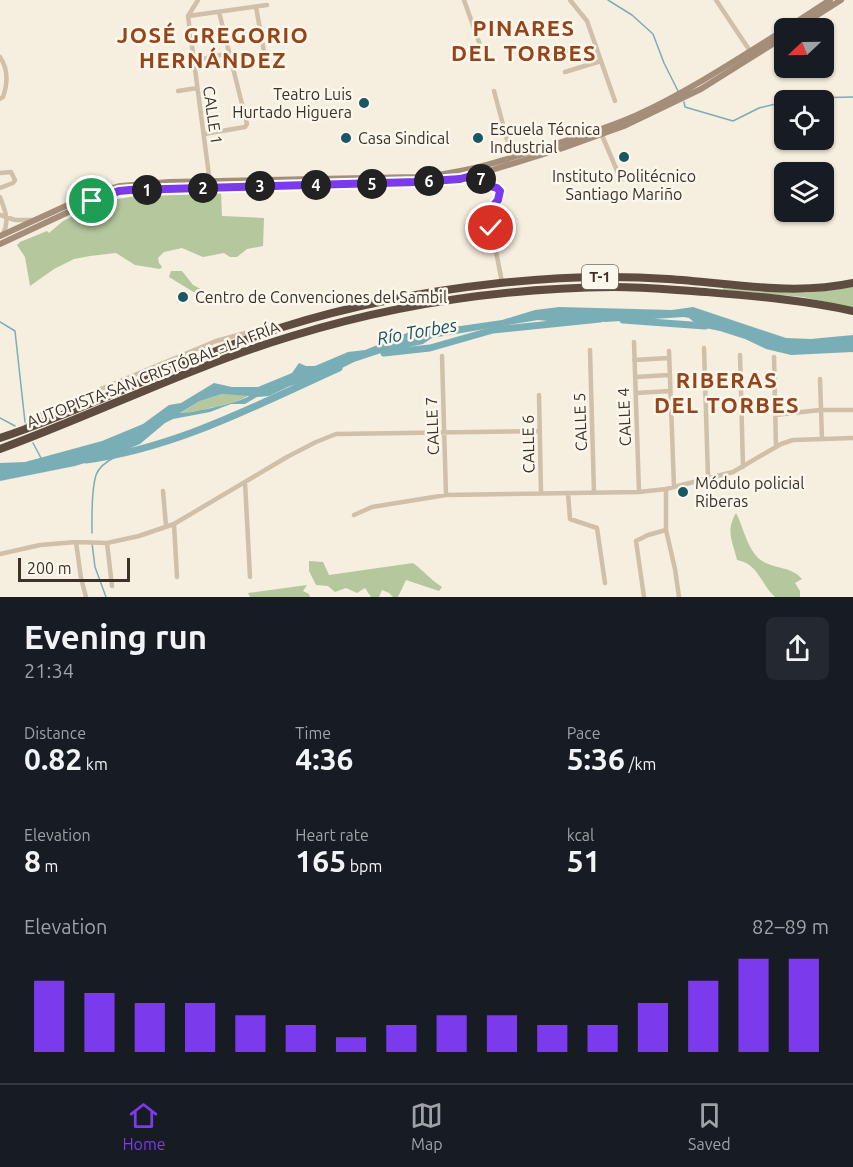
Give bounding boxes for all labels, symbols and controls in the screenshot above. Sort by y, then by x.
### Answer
district label: PINARES DEL TORBES [451,15,597,65]
north arrow [774,18,834,78]
map controls [774,18,834,222]
district label: JOSÉ GREGORIO HERNÁNDEZ [117,22,309,72]
street label: CALLE 1 [200,85,226,145]
place label: Teatro Luis Hurtado Higuera [232,85,352,121]
button: locate [774,90,834,150]
marker: Teatro Luis Hurtado Higuera [357,96,371,110]
place label: Escuela Técnica Industrial [490,120,600,156]
place label: Casa Sindical [358,129,449,147]
marker: Casa Sindical [339,131,353,145]
marker: Escuela Técnica Industrial [471,131,485,145]
marker: Instituto Politécnico Santiago Mariño [617,150,631,164]
button: layers [774,162,834,222]
pin: 7 [466,164,496,194]
pin: 6 [414,166,444,196]
place label: Instituto Politécnico Santiago Mariño [552,167,696,203]
pin: 5 [357,169,387,199]
pin: 4 [301,170,331,200]
text: 7 [476,170,486,188]
pin: 3 [245,171,275,201]
text: 6 [424,172,434,190]
pin: 2 [188,173,218,203]
pin [66,175,117,226]
pin: 1 [132,175,162,205]
text: 5 [367,175,377,193]
text: 4 [311,176,321,194]
text: 3 [255,177,265,195]
text: 2 [198,179,208,197]
text: 1 [142,181,152,199]
icon: arrive [75,184,108,217]
pin [465,202,516,253]
icon: check [474,211,507,244]
road number: T-1 [582,265,618,289]
place label: Centro de Convenciones del Sambil [195,288,447,306]
marker: Centro de Convenciones del Sambil [176,290,190,304]
water label: Río Torbes [375,314,459,348]
street label: AUTOPISTA SAN CRISTÓBAL - LA FRÍA [23,315,283,431]
district label: RIBERAS DEL TORBES [654,367,800,417]
street label: CALLE 4 [614,387,634,447]
street label: CALLE 5 [570,392,590,452]
street label: CALLE 7 [422,396,442,456]
street label: CALLE 6 [518,415,538,473]
place label: Módulo policial Riberas [695,474,805,510]
marker: Módulo policial Riberas [676,485,690,499]
scale bar [18,555,130,582]
text: 200 m [27,559,72,577]
button: share [766,617,829,680]
text: Evening run [24,618,207,655]
text: 21:34 [24,659,74,682]
text: Distance [24,724,86,742]
text: Time [295,724,331,742]
text: Pace [567,724,601,742]
text: 0.82 [24,742,82,776]
text: 4:36 [295,742,353,776]
text: 5:36 [567,742,625,776]
text: km [82,755,108,773]
text: /km [625,755,656,773]
text: Elevation [24,826,91,844]
text: Heart rate [295,826,369,844]
text: kcal [567,826,594,844]
text: 8 [24,844,41,878]
text: 165 [295,844,346,878]
text: 51 [567,844,601,878]
text: m [41,857,58,875]
text: bpm [346,857,382,875]
text: Elevation [24,915,107,938]
text: 82–89 m [752,915,829,938]
tab: Home [122,1099,166,1153]
tab: Map [410,1099,443,1153]
tab: Saved [688,1099,731,1153]

